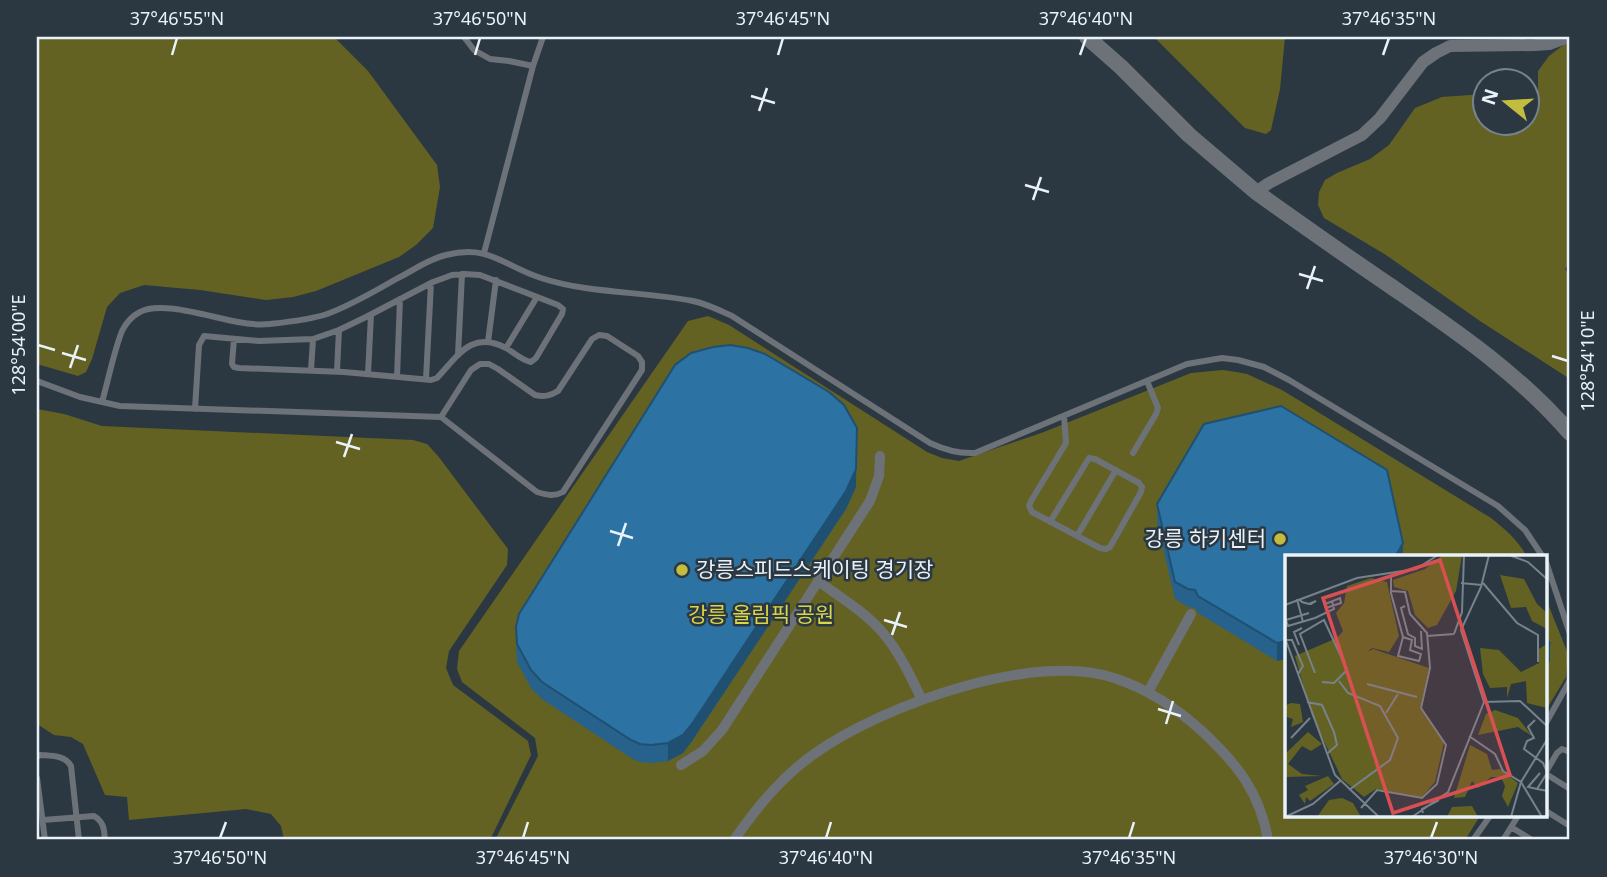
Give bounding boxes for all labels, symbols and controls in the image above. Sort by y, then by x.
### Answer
text: 37°46'55"N [130,6,224,30]
text: 37°46'50"N [433,6,527,30]
text: 37°46'45"N [736,6,830,30]
text: 37°46'40"N [1039,6,1133,30]
text: 37°46'35"N [1342,6,1436,30]
north arrow [1470,66,1540,136]
text: N [1475,85,1505,108]
text: 128°54'00"E [6,294,30,396]
text: 128°54'10"E [1575,310,1599,412]
place label: 강릉 하키센터 [1145,524,1266,552]
marker: 강릉 하키센터 [1272,531,1288,547]
place label: 강릉스피드스케이팅 경기장 [696,555,933,583]
inset map [1285,555,1548,818]
marker: 강릉스피드스케이팅 경기장 [674,562,690,578]
park label: 강릉 올림픽 공원 [688,600,834,628]
text: 37°46'50"N [173,845,267,869]
text: 37°46'45"N [476,845,570,869]
text: 37°46'40"N [779,845,873,869]
text: 37°46'35"N [1082,845,1176,869]
text: 37°46'30"N [1384,845,1478,869]

